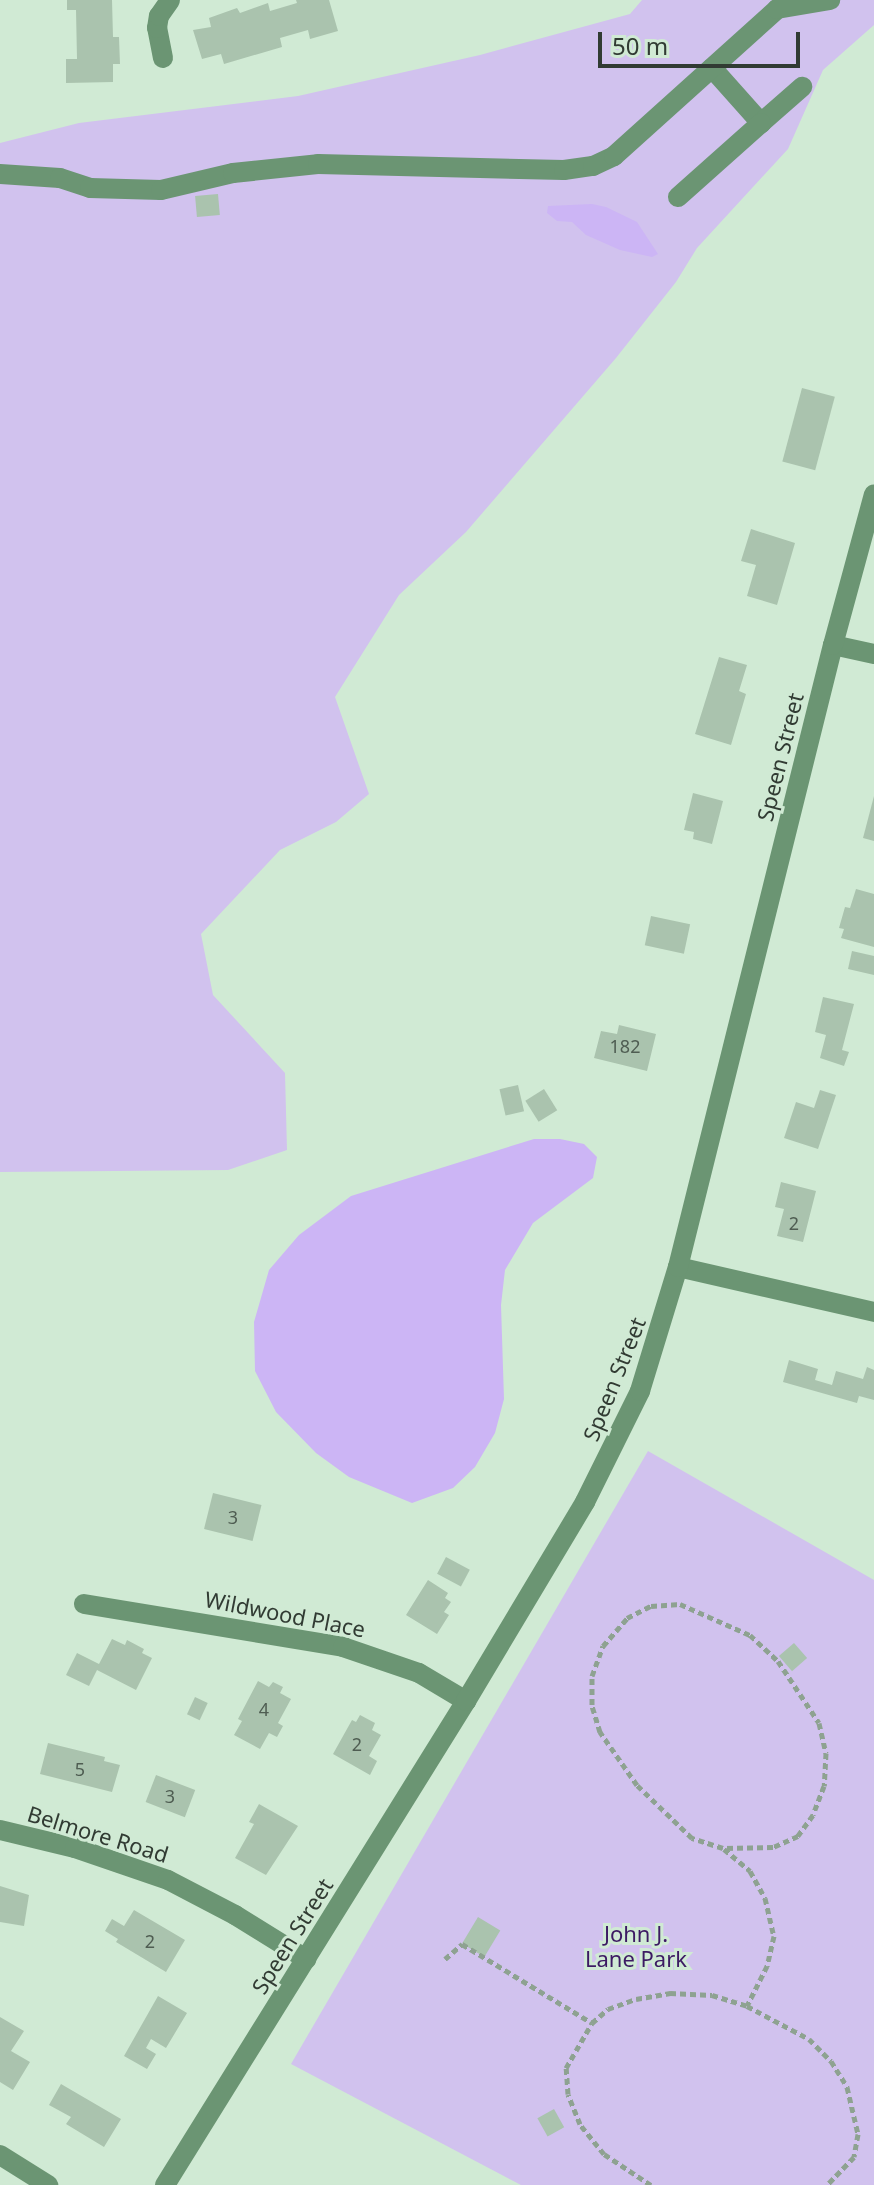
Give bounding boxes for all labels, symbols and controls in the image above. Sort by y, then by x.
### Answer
scale bar [602,16,804,66]
text: 50 m [612,29,668,62]
street label: Speen Street [751,690,809,824]
house number: 182 [610,1035,640,1057]
house number: 2 [789,1212,799,1234]
street label: Speen Street [577,1313,651,1445]
house number: 3 [228,1506,238,1528]
street label: Wildwood Place [203,1586,367,1642]
house number: 4 [259,1698,269,1720]
house number: 2 [352,1733,362,1755]
house number: 5 [75,1758,85,1780]
house number: 3 [165,1785,175,1807]
street label: Belmore Road [24,1800,172,1868]
street label: Speen Street [246,1873,338,1999]
park label: John J. Lane Park [585,1920,687,1972]
house number: 2 [145,1930,155,1952]

